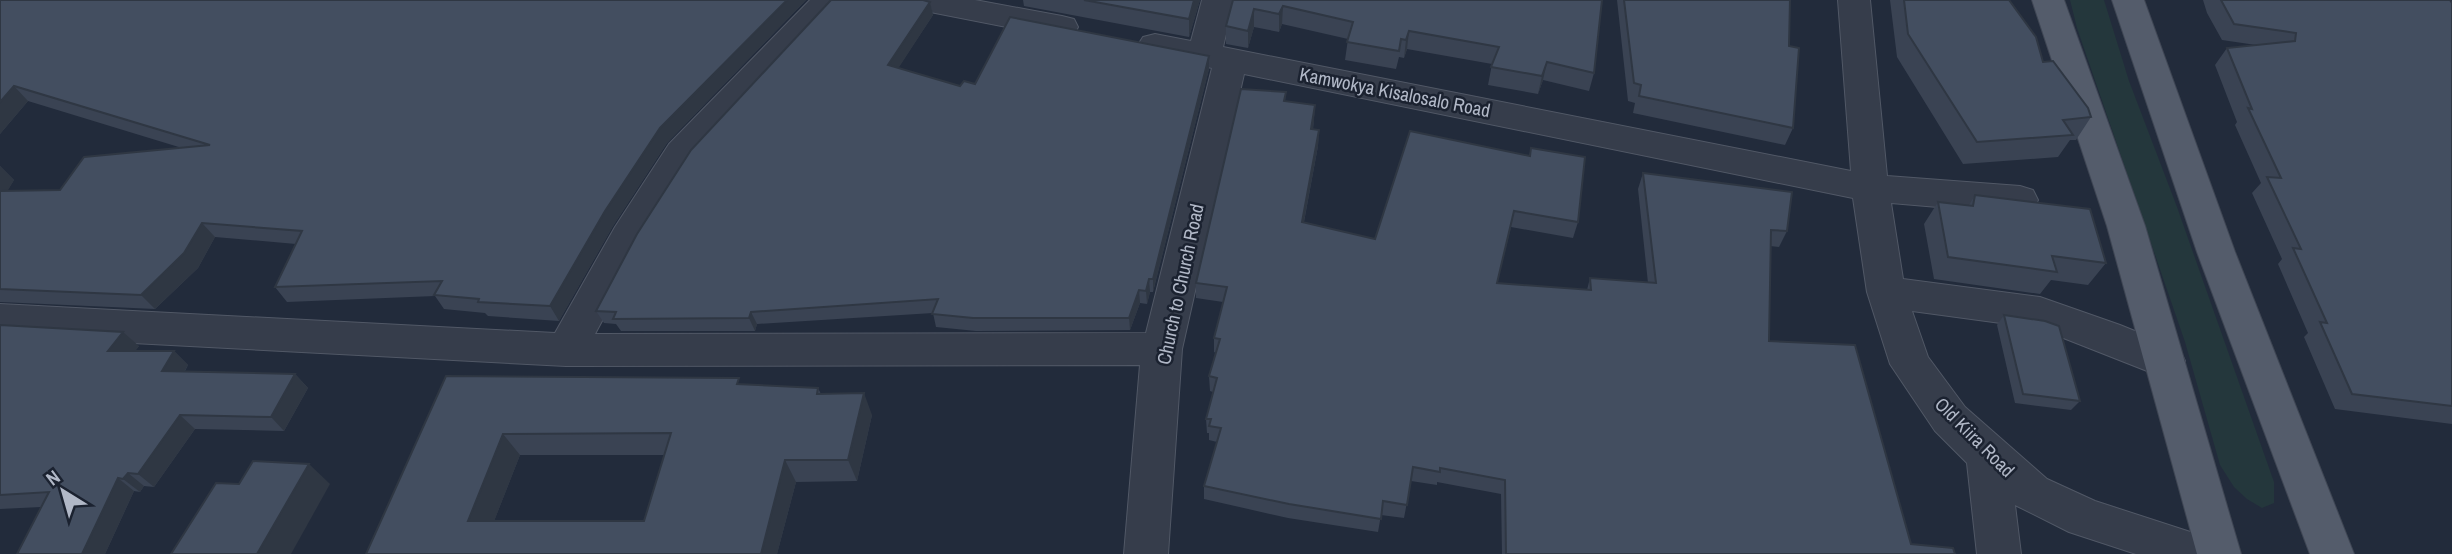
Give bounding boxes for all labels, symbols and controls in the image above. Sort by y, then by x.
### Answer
street label: Kamwokya Kisalosalo Road [1297,61,1493,123]
street label: Church to Church Road [1150,201,1210,367]
street label: Old Kiira Road [1929,391,2021,483]
north arrow [28,456,98,526]
text: N [40,464,65,491]

